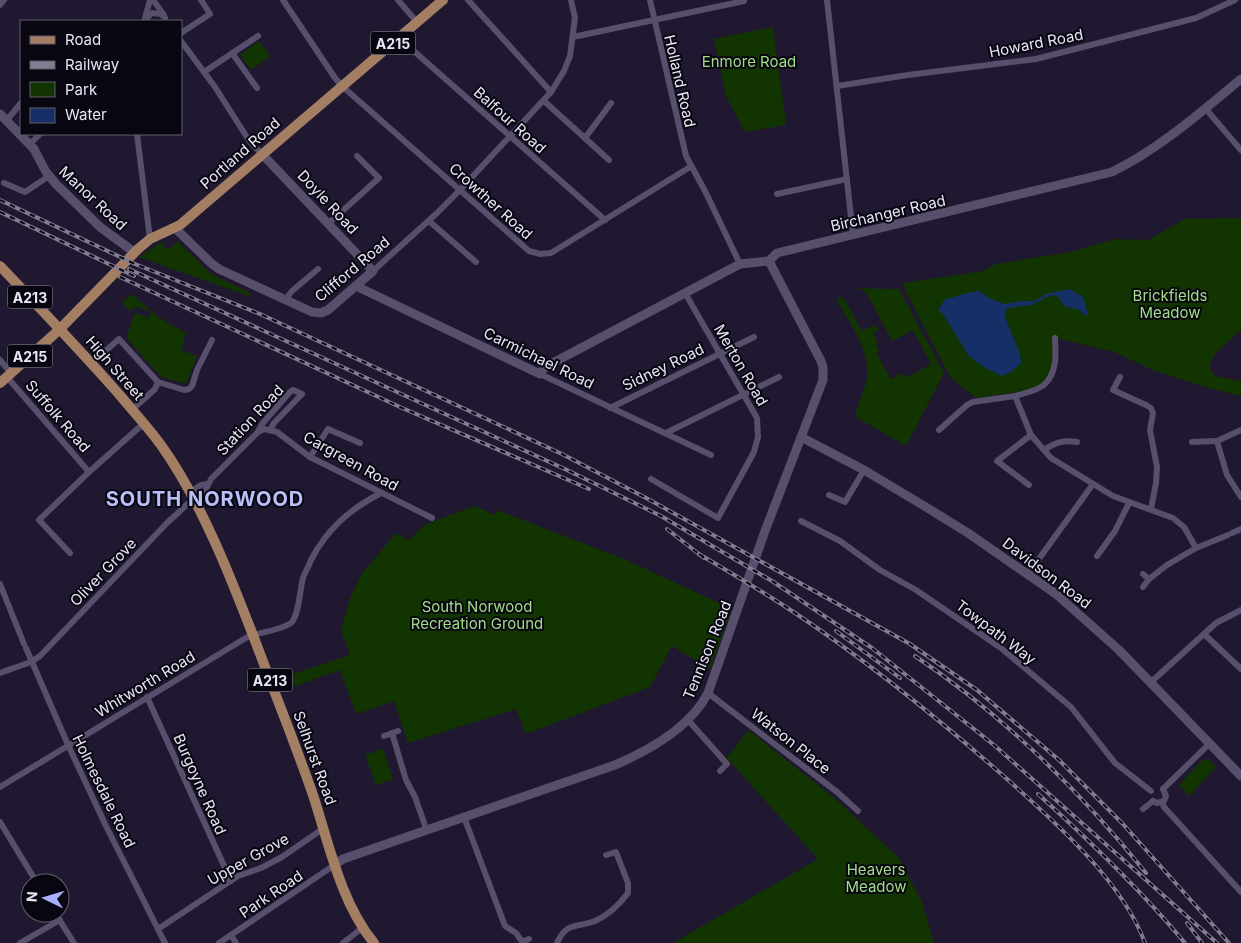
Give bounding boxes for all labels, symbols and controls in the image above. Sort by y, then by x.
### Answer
legend [20,20,182,135]
street label: Howard Road [987,25,1085,61]
text: Road [65,30,101,49]
road number: A215 [370,32,416,54]
street label: Holland Road [660,33,700,129]
park label: Enmore Road [702,52,796,71]
text: Railway [65,55,120,74]
text: Park [65,80,98,99]
street label: Balfour Road [470,83,550,157]
text: Water [65,105,107,124]
street label: Portland Road [196,113,284,193]
street label: Crowther Road [445,158,537,244]
street label: Manor Road [55,162,131,234]
street label: Doyle Road [293,166,363,238]
street label: Birchanger Road [829,191,947,235]
street label: Clifford Road [311,232,393,306]
road number: A213 [8,286,52,308]
park label: Brickfields Meadow [1133,286,1207,322]
street label: Merton Road [710,321,772,409]
street label: Carmichael Road [481,323,597,393]
street label: High Street [82,332,148,404]
street label: Sidney Road [619,339,707,395]
road number: A215 [8,344,52,368]
street label: Suffolk Road [21,376,95,456]
street label: Station Road [212,381,288,459]
street label: Cargreen Road [300,427,402,495]
district label: SOUTH NORWOOD [106,487,304,511]
street label: Davidson Road [999,533,1095,613]
street label: Oliver Grove [66,534,140,610]
street label: Towpath Way [952,596,1040,669]
park label: South Norwood Recreation Ground [411,597,543,633]
street label: Tennison Road [679,598,735,702]
street label: Whitworth Road [91,647,199,721]
road number: A213 [248,668,292,692]
street label: Watson Place [747,704,835,778]
street label: Selhurst Road [289,708,341,808]
street label: Holmesdale Road [68,731,140,851]
street label: Burgoyne Road [169,731,231,837]
street label: Upper Grove [204,829,292,889]
park label: Heavers Meadow [845,860,907,896]
street label: Park Road [236,866,306,922]
north arrow [20,873,70,923]
text: N [23,891,40,903]

